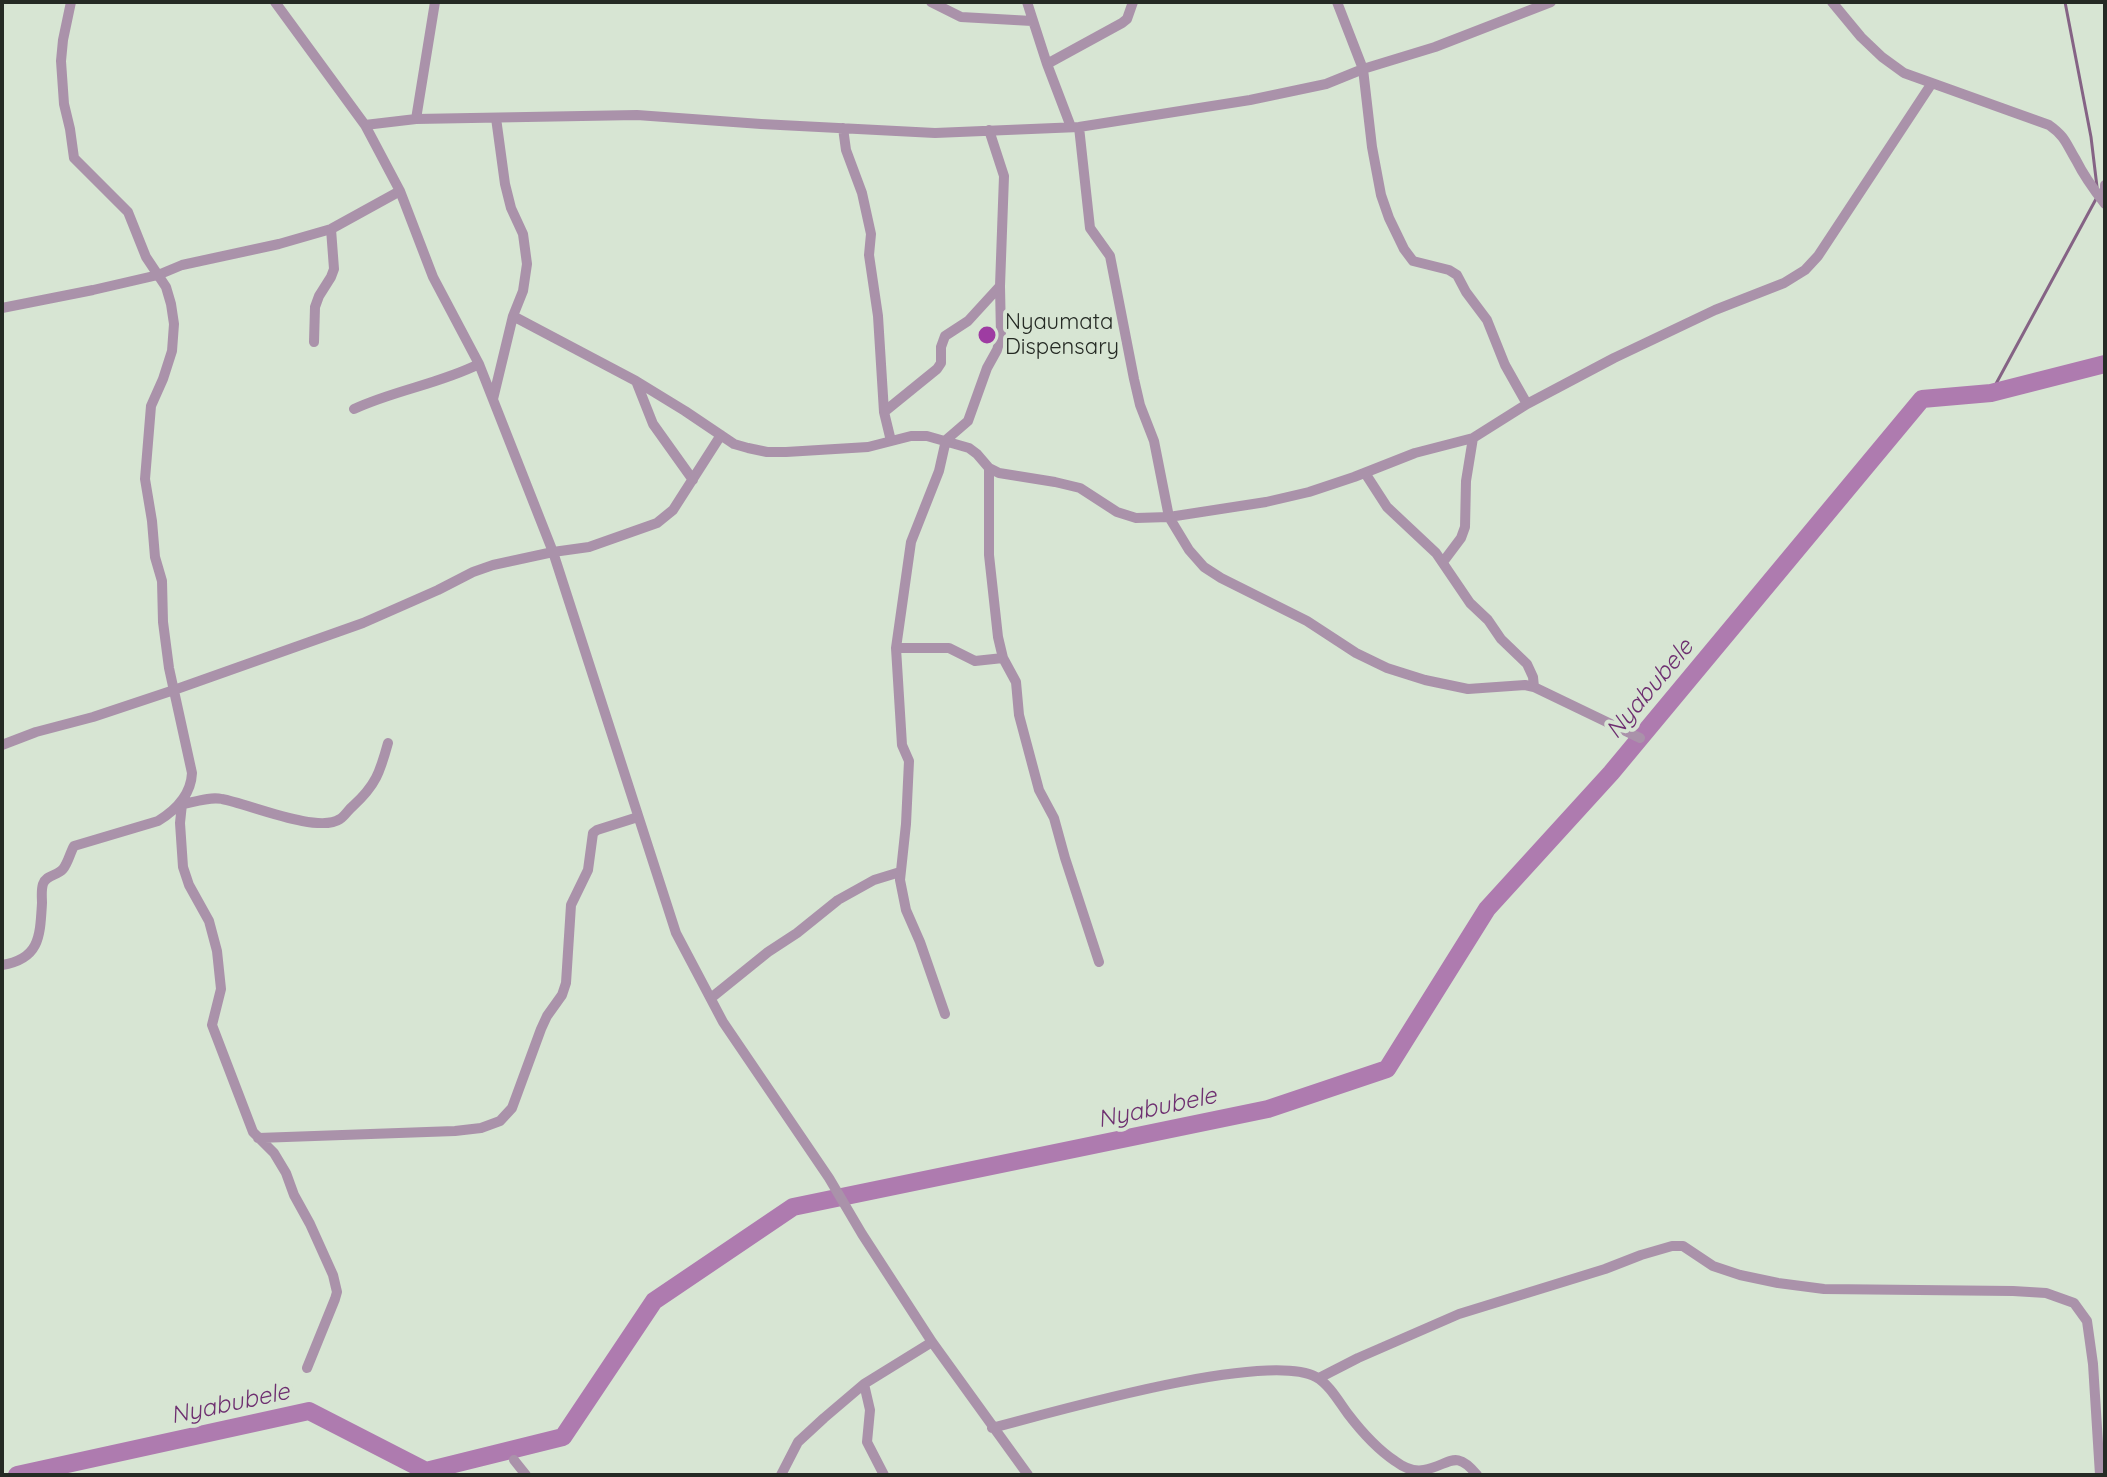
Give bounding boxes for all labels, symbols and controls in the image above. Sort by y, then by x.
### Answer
place label: Nyaumata Dispensary [1005,309,1119,360]
marker: Nyaumata Dispensary [976,324,998,346]
water label: Nyabubele [1600,633,1700,745]
water label: Nyabubele [1095,1081,1219,1135]
water label: Nyabubele [168,1377,292,1431]

